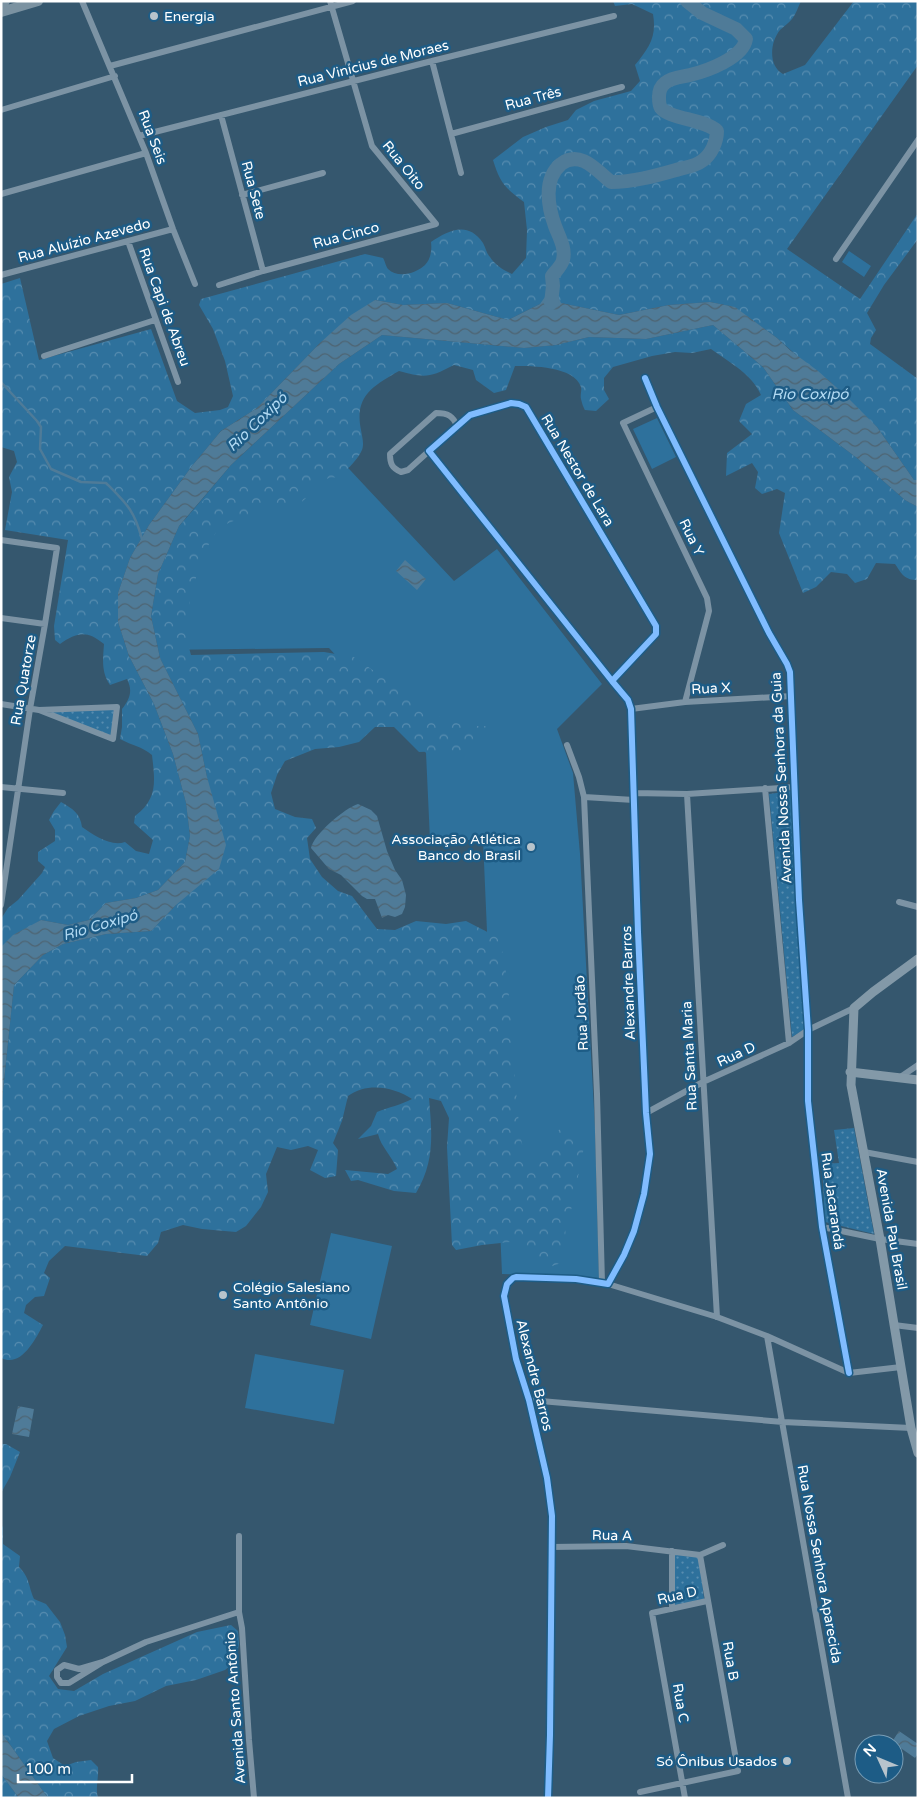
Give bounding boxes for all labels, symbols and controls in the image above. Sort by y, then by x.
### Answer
place label: Energia [164,8,215,25]
marker: Energia [148,10,160,22]
street label: Rua Vinícius de Moraes [296,36,451,90]
street label: Rua Três [503,83,563,114]
street label: Rua Seis [134,108,171,167]
street label: Rua Oito [379,137,429,193]
street label: Rua Sete [238,159,269,221]
street label: Rua Aluízio Azevedo [16,215,152,266]
street label: Rua Cinco [311,219,381,252]
street label: Rua Capi de Abreu [135,246,194,369]
water label: Rio Coxipó [772,385,849,403]
water label: Rio Coxipó [223,388,292,455]
street label: Rua Nestor de Lara [537,411,618,529]
street label: Rua Y [675,516,708,558]
street label: Rua Quatorze [7,633,40,727]
street label: Avenida Nossa Senhora da Guia [767,672,796,884]
street label: Rua X [691,679,731,698]
place label: Associação Atlética Banco do Brasil [391,831,521,864]
marker: Associação Atlética Banco do Brasil [525,841,537,853]
water label: Rio Coxipó [61,905,140,944]
street label: Alexandre Barros [618,925,639,1041]
street label: Rua Jordão [571,975,592,1051]
street label: Rua Santa Maria [678,1001,701,1111]
street label: Rua D [714,1038,758,1071]
street label: Rua Jacarandá [817,1151,848,1251]
street label: Avenida Pau Brasil [872,1167,911,1291]
place label: Colégio Salesiano Santo Antônio [233,1279,350,1312]
marker: Colégio Salesiano Santo Antônio [217,1289,229,1301]
street label: Alexandre Barros [512,1318,557,1433]
street label: Rua Nossa Senhora Aparecida [794,1463,845,1665]
street label: Rua A [592,1527,632,1544]
street label: Rua D [655,1583,699,1608]
street label: Avenida Santo Antônio [222,1631,249,1785]
street label: Rua B [719,1640,742,1682]
street label: Rua C [669,1682,692,1724]
north arrow [854,1734,904,1784]
text: N [860,1740,880,1760]
scale bar [18,1752,131,1784]
place label: Só Ônibus Usados [656,1753,777,1770]
marker: Só Ônibus Usados [781,1755,793,1767]
text: 100 m [25,1760,71,1778]

